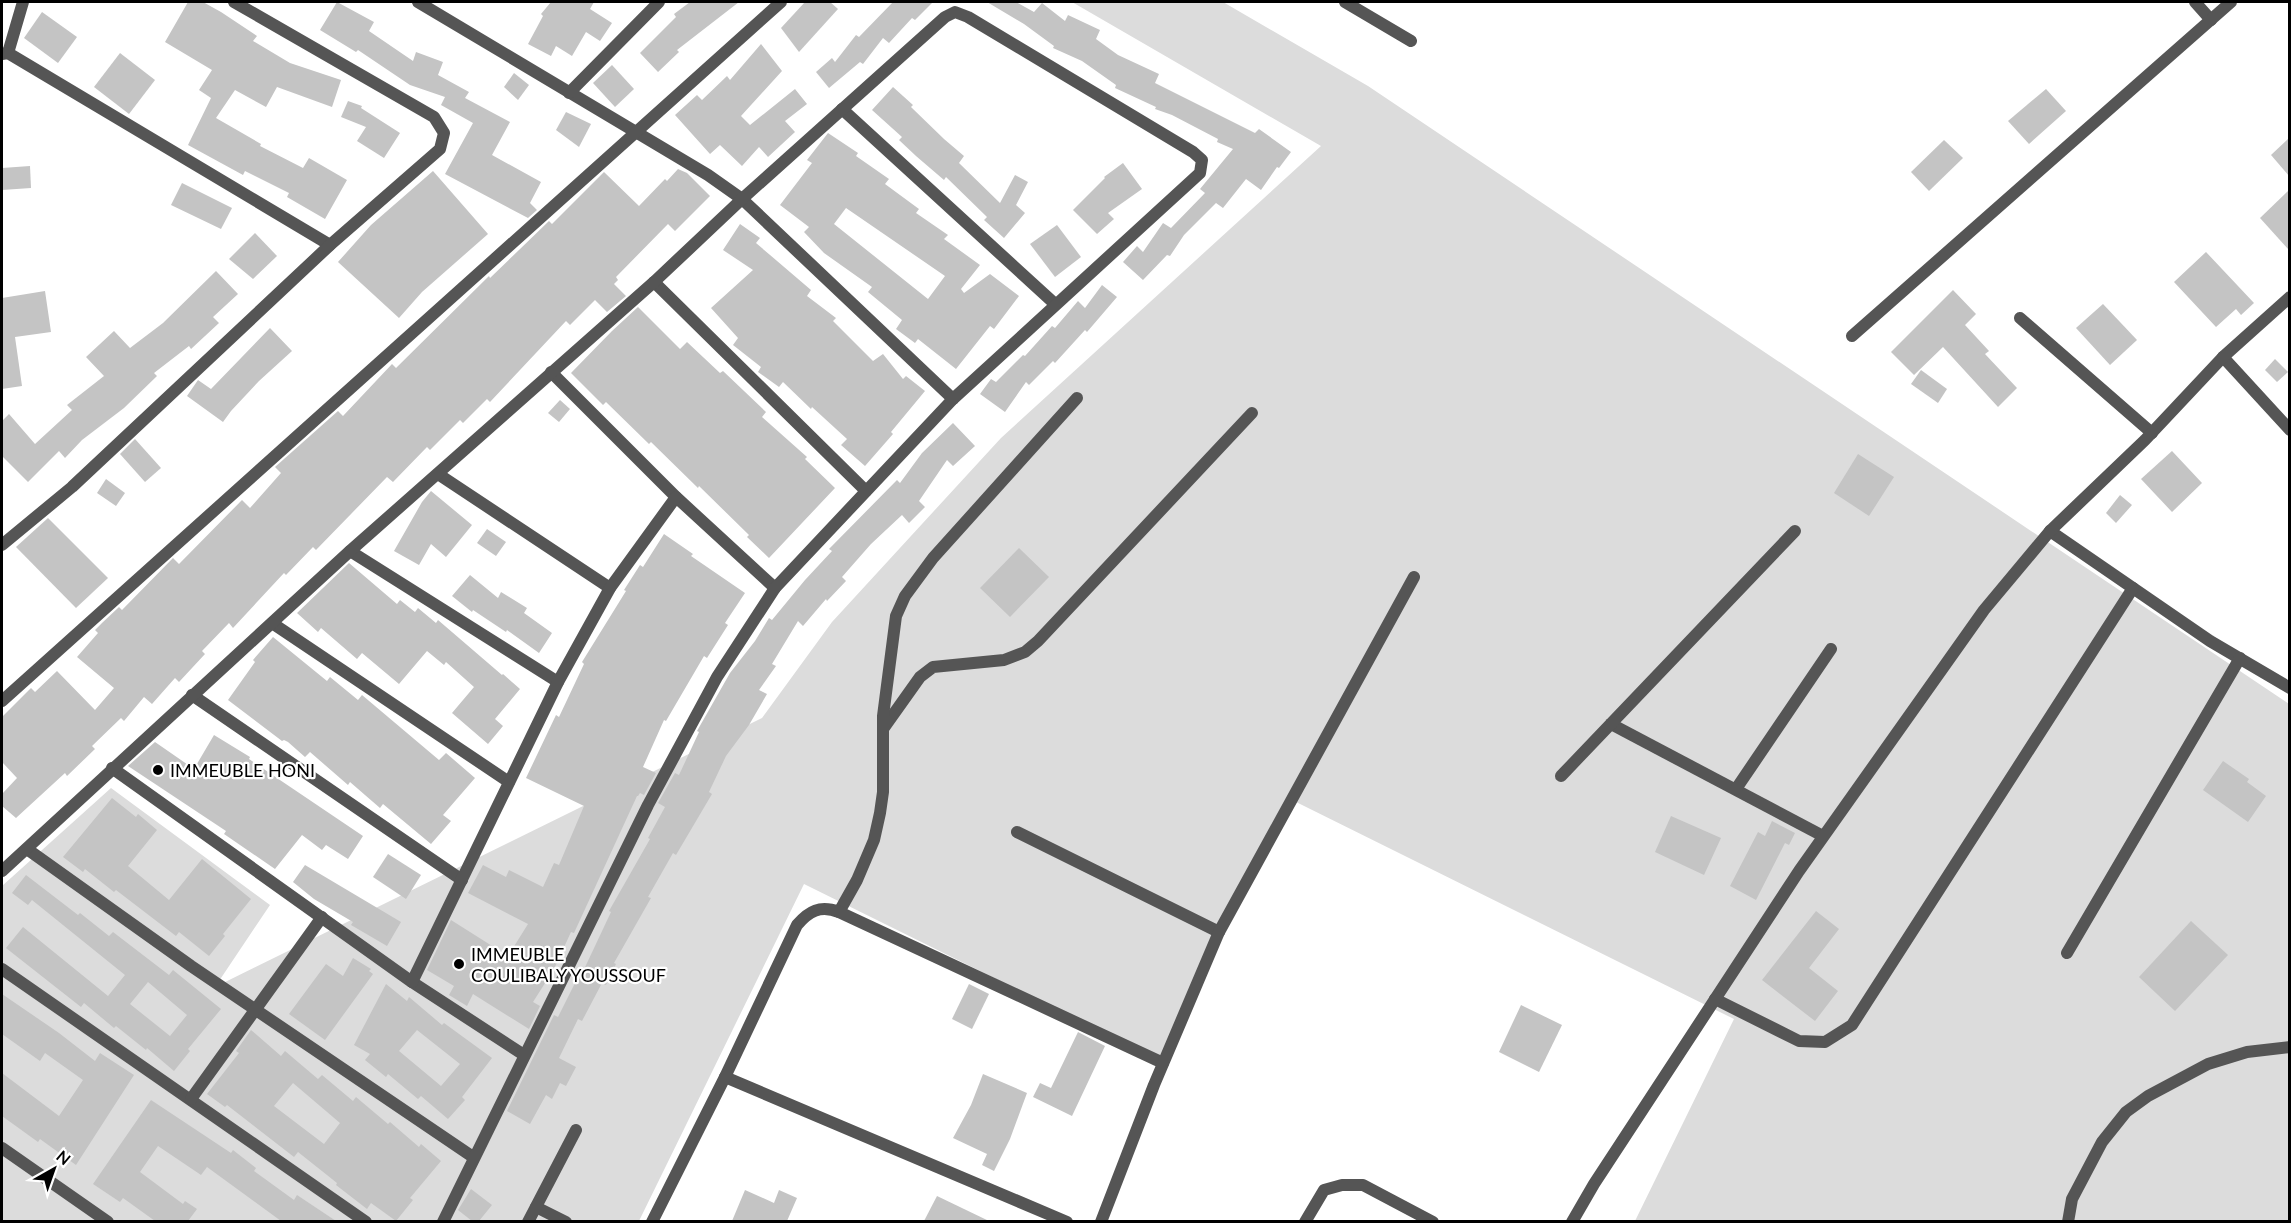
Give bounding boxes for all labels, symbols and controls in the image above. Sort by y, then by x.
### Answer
place label: IMMEUBLE HONI [170,759,315,781]
marker: IMMEUBLE HONI [151,763,165,777]
place label: IMMEUBLE COULIBALY YOUSSOUF [471,943,666,986]
marker: IMMEUBLE COULIBALY YOUSSOUF [452,957,466,971]
north arrow [24,1139,84,1199]
text: N [53,1146,75,1168]

